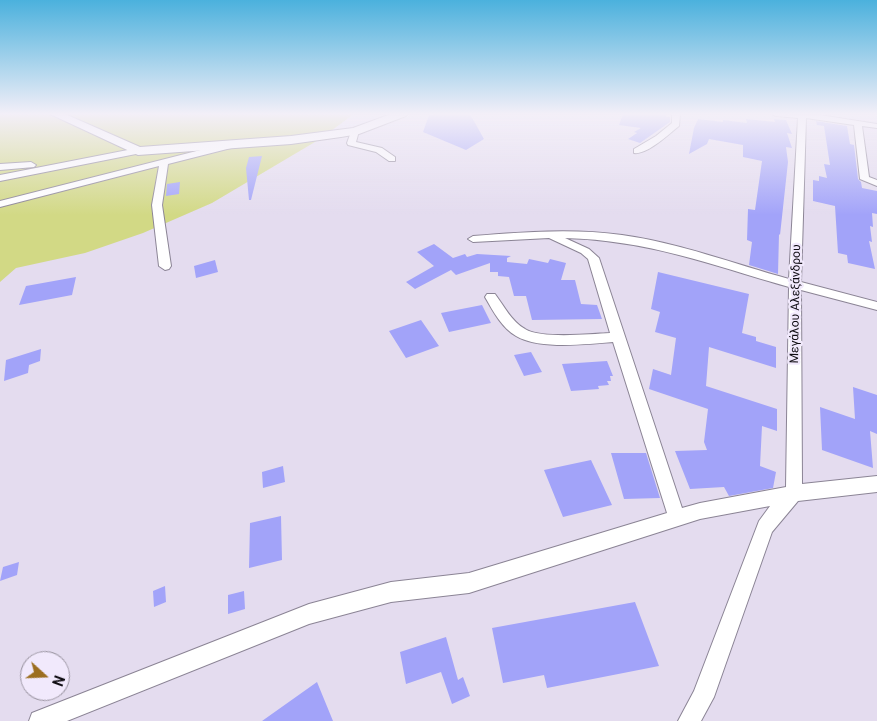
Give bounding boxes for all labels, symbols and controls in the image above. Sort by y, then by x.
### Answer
street label: Μεγάλου Αλεξάνδρου [788,244,804,364]
north arrow [20,651,70,701]
text: N [49,673,67,688]

